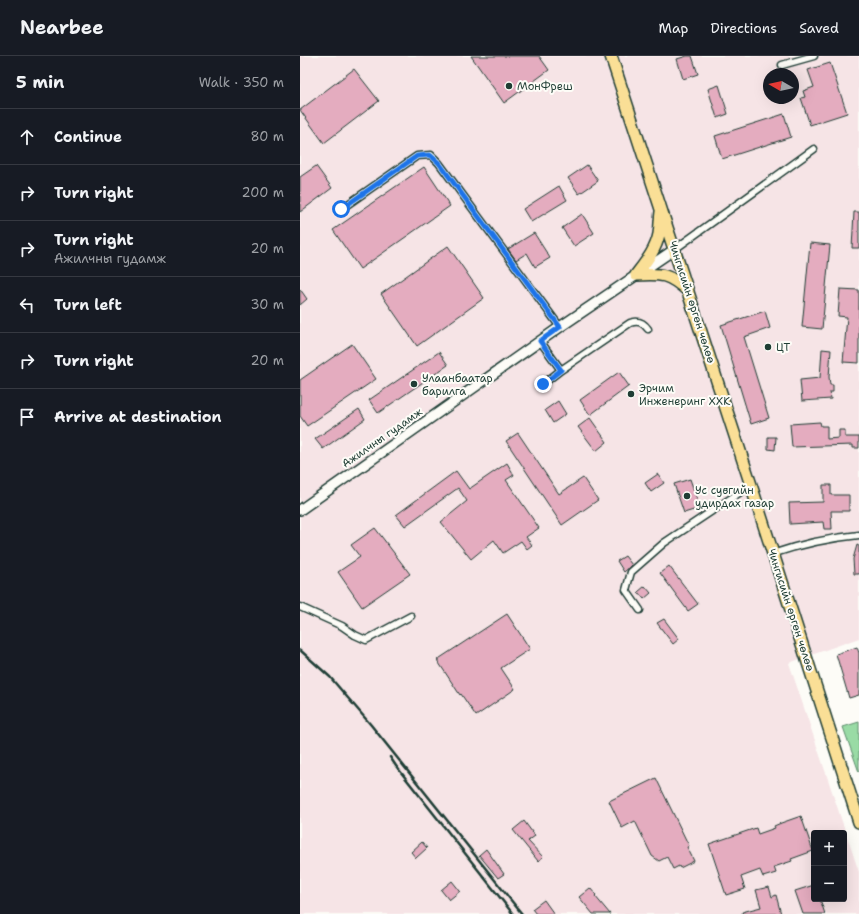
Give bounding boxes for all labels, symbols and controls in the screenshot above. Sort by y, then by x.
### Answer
text: Nearbee [20,15,104,40]
text: Map [659,19,689,37]
text: Directions [711,19,777,37]
text: Saved [799,19,839,37]
north arrow [763,68,799,104]
text: 5 min [16,71,64,93]
text: Walk · 350 m [199,74,284,91]
place label: МонФреш [517,79,573,94]
marker: МонФреш [504,81,514,91]
icon: ahead [16,126,38,148]
text: Continue [54,127,122,147]
text: 80 m [250,128,284,145]
icon: right [16,182,38,204]
text: Turn right [54,183,134,203]
text: 200 m [242,184,284,201]
route start [332,200,350,218]
text: Turn right [54,230,134,250]
icon: right [16,238,38,260]
street label: Чингисийн өргөн чөлөө [665,239,719,365]
text: 20 m [251,240,284,257]
text: Ажилчны гудамж [54,250,166,267]
icon: left [16,294,38,316]
text: Turn left [54,295,122,315]
text: 30 m [250,296,284,313]
place label: ЦТ [776,340,790,355]
marker: ЦТ [763,342,773,352]
icon: right [16,350,38,372]
text: Turn right [54,351,134,371]
text: 20 m [251,352,284,369]
place label: Улаанбаатар барилга [422,371,493,399]
route end [534,375,552,393]
marker: Улаанбаатар барилга [409,379,419,389]
place label: Эрчим Инженеринг ХХК [639,381,730,409]
marker: Эрчим Инженеринг ХХК [626,389,636,399]
street label: Ажилчны гудамж [339,404,426,471]
icon: arrive [16,406,38,428]
text: Arrive at destination [54,407,222,427]
place label: Ус сувгийн удирдах газар [695,483,774,511]
marker: Ус сувгийн удирдах газар [682,491,692,501]
street label: Чингисийн өргөн чөлөө [764,547,818,673]
map controls [811,830,847,902]
button: + [811,830,847,866]
button: − [811,866,847,902]

